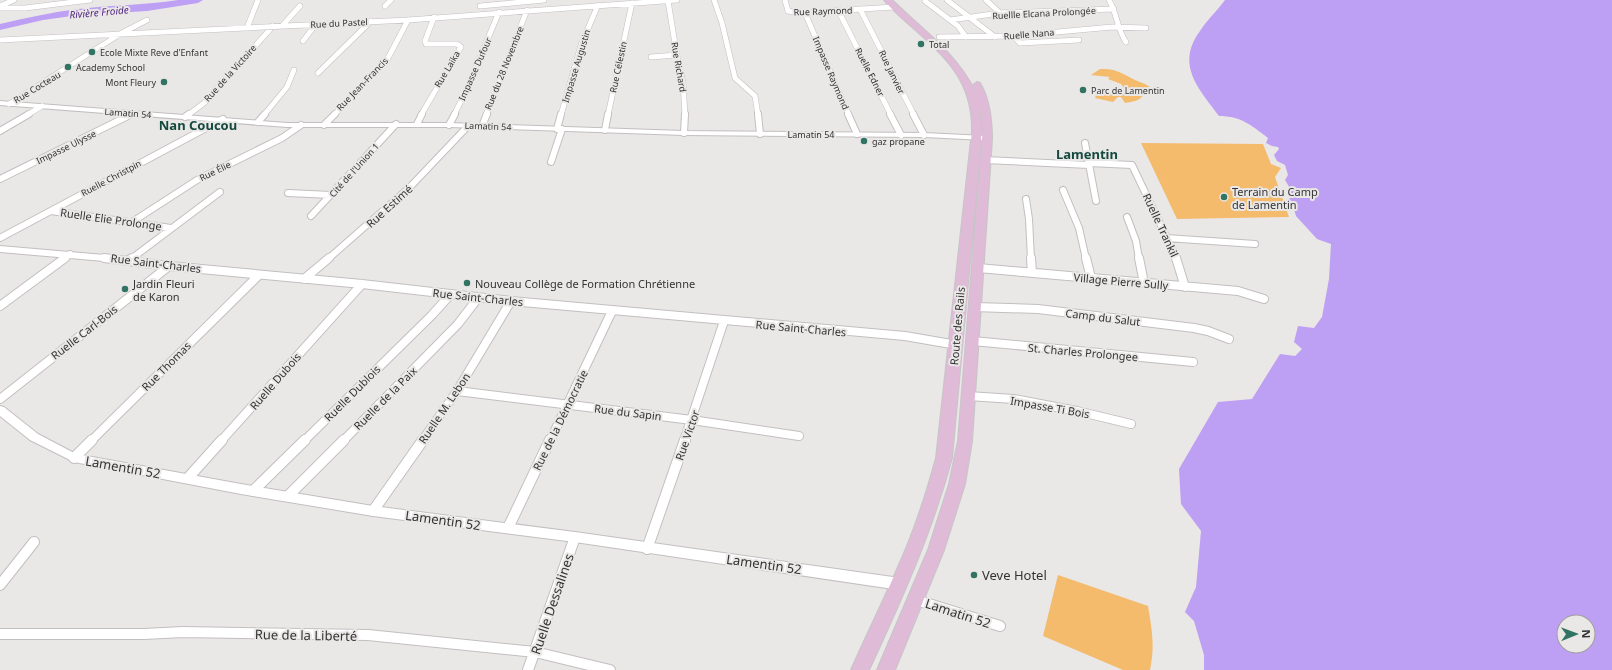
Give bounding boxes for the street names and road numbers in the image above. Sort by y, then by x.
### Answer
street label: Rue Raymond [793,3,853,19]
street label: Ruellle Elcana Prolongée [992,4,1096,22]
street label: Rue du Pastel [310,15,368,31]
street label: Rue du 28 Novembre [481,24,527,112]
street label: Ruelle Nana [1003,25,1055,43]
street label: Impasse Augustin [559,28,593,104]
street label: Impasse Raymond [810,34,852,112]
street label: Impasse Dufour [455,35,495,103]
street label: Rue Célestin [606,40,630,94]
street label: Rue Richard [668,41,690,93]
street label: Rue de la Victoire [201,42,259,104]
street label: Ruelle Edner [852,45,888,99]
street label: Rue Laika [431,48,463,90]
street label: Rue Janvier [876,48,908,96]
street label: Rue Jean-Francis [333,55,391,113]
street label: Rue Cocteau [11,68,63,106]
street label: Lamatin 54 [104,105,152,121]
street label: Lamatin 54 [464,119,512,133]
street label: Impasse Ulysse [34,127,98,167]
street label: Lamatin 54 [788,128,835,141]
street label: Cité de l'Union 1 [326,140,382,200]
street label: Ruelle Christpin [79,157,143,199]
street label: Rue Élie [197,158,233,184]
street label: Rue Estimé [363,181,415,231]
street label: Ruelle Trankil [1140,191,1182,259]
street label: Ruelle Elie Prolonge [59,204,163,234]
street label: Rue Saint-Charles [110,250,202,276]
street label: Village Pierre Sully [1073,269,1169,293]
street label: Rue Saint-Charles [432,285,524,309]
street label: Route des Rails [946,286,968,366]
street label: Ruelle Carl-Bois [48,301,120,363]
street label: Camp du Salut [1065,305,1141,329]
street label: Rue Saint-Charles [755,317,847,339]
street label: Rue Thomas [138,338,194,394]
street label: St. Charles Prolongee [1027,340,1139,364]
street label: Ruelle Dubois [246,349,304,413]
street label: Ruelle Dublois [321,362,383,424]
street label: Ruelle de la Paix [350,363,420,433]
street label: Rue de la Démocratie [529,367,591,473]
street label: Ruelle M. Lebon [415,370,473,446]
street label: Impasse Ti Bois [1009,393,1091,421]
street label: Rue du Sapin [593,400,663,424]
street label: Rue Victor [671,407,703,462]
street label: Lamentin 52 [84,452,162,482]
street label: Lamentin 52 [404,506,482,534]
street label: Lamentin 52 [725,550,803,578]
street label: Ruelle Dessalines [526,551,578,657]
street label: Lamatin 52 [923,594,993,632]
street label: Rue de la Liberté [255,625,357,645]

